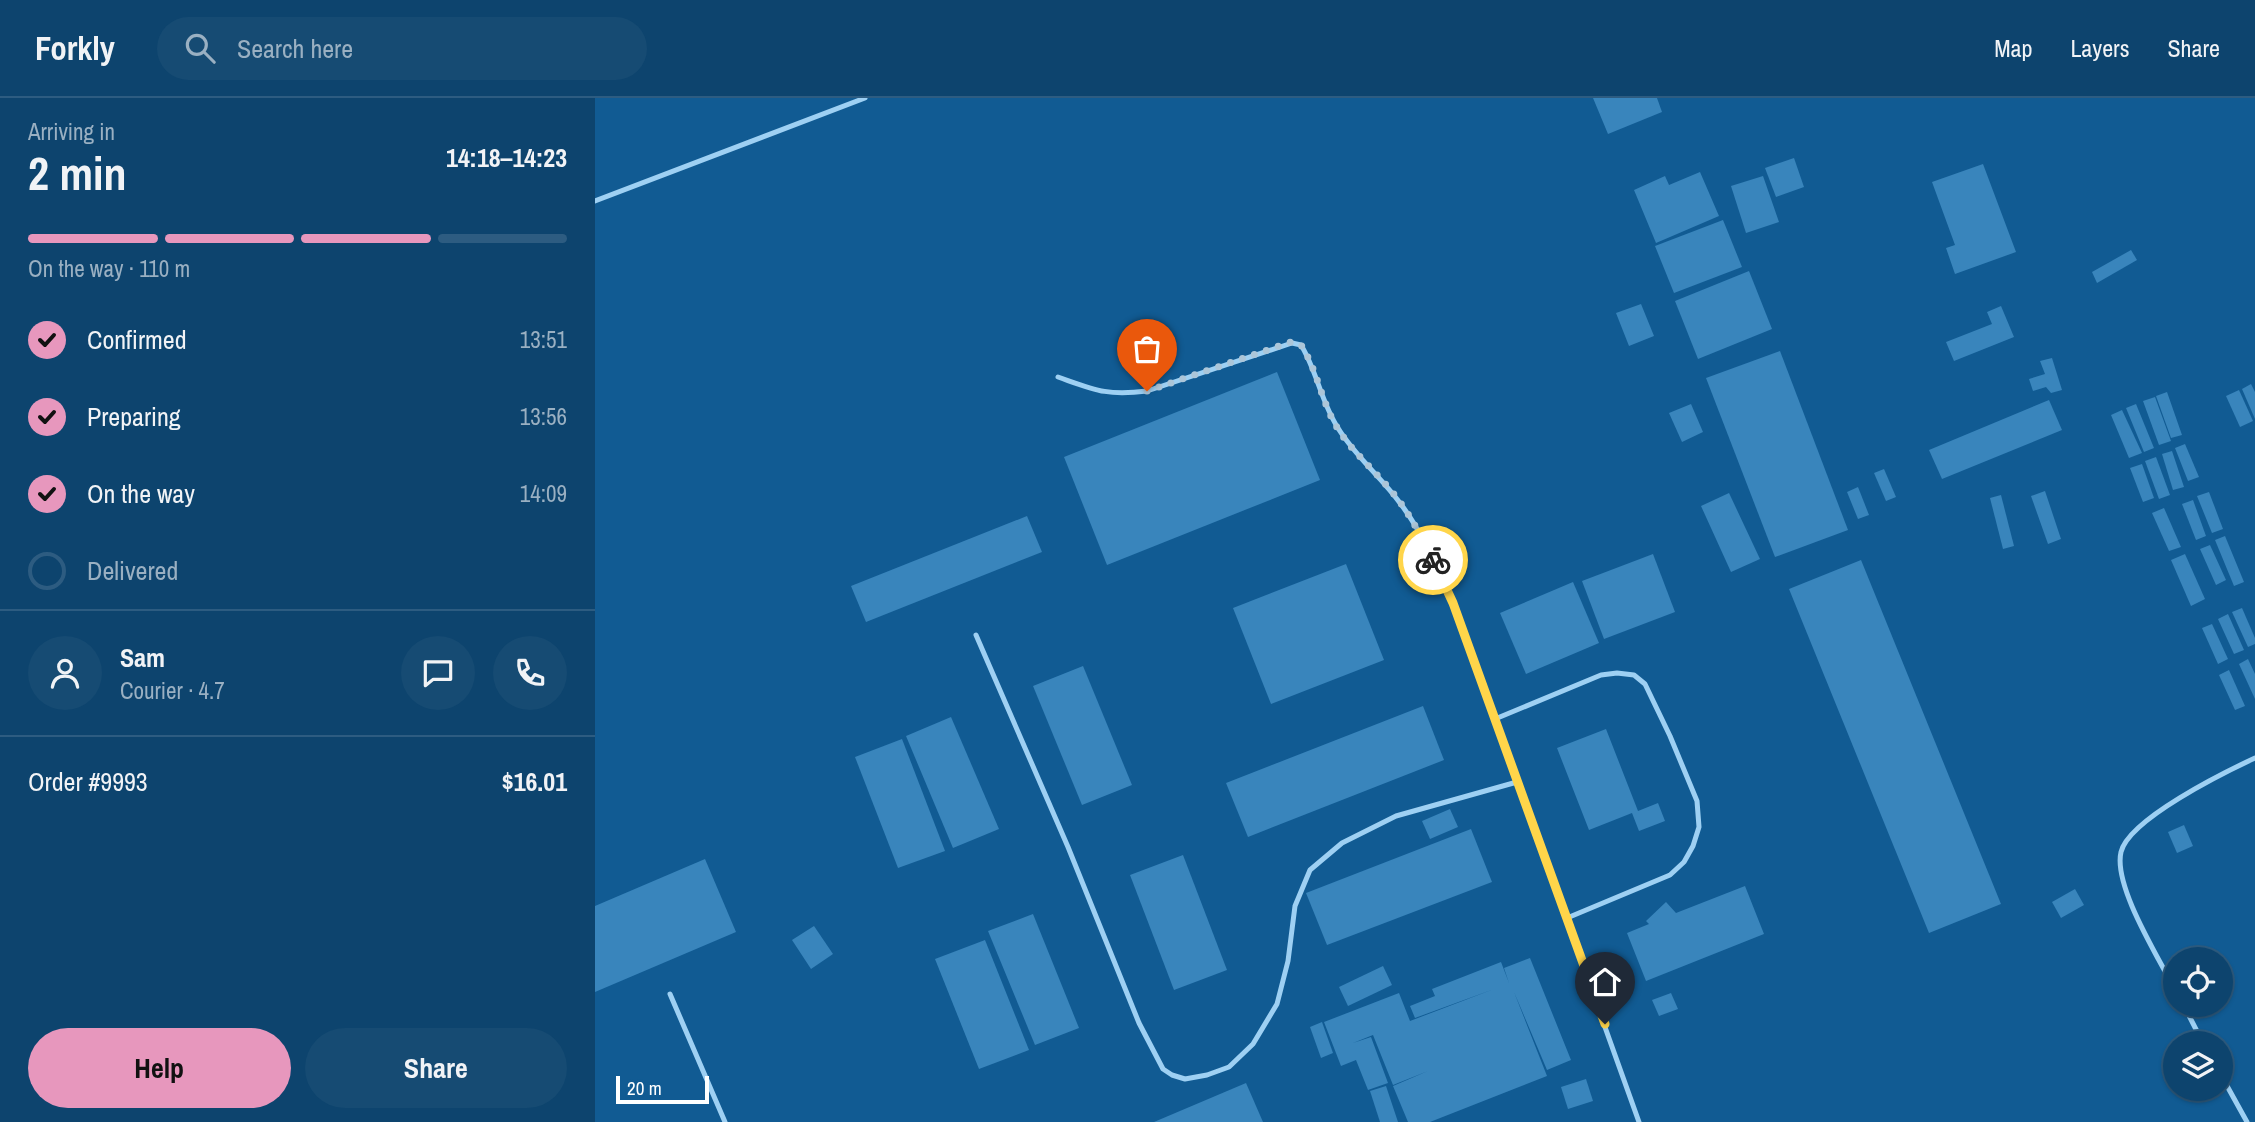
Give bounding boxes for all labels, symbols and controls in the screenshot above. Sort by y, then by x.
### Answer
search box [157,17,647,80]
text: Forkly [35,26,115,70]
icon: search [181,29,219,67]
text: Search here [237,31,353,66]
text: Map [1994,32,2032,64]
text: Layers [2070,32,2129,64]
text: Share [2167,32,2220,64]
text: Arriving in [28,116,115,147]
text: 14:18–14:23 [446,140,567,175]
text: 2 min [28,142,127,204]
text: On the way · 110 m [28,253,190,284]
pin [1117,319,1177,391]
icon: check [28,321,66,359]
text: Confirmed [87,322,187,357]
text: 13:51 [520,324,567,355]
icon: bag [1128,330,1166,368]
icon: check [28,398,66,436]
text: Preparing [87,399,181,434]
text: 13:56 [520,401,567,432]
icon: check [28,475,66,513]
text: On the way [87,476,195,511]
text: 14:09 [520,478,567,509]
courier [1398,525,1468,595]
icon: bike [1414,541,1452,579]
text: Delivered [87,553,178,588]
button: person [28,636,102,710]
button: chat [401,636,475,710]
button: phone [493,636,567,710]
text: Sam [120,640,165,675]
text: Courier · 4.7 [120,675,225,706]
text: Order #9993 [28,764,148,799]
text: $16.01 [502,764,567,799]
map controls [2163,947,2233,1101]
button: locate [2163,947,2233,1017]
pin [1575,952,1635,1024]
icon: home [1586,963,1624,1001]
button: Help [28,1028,291,1108]
button: Share [305,1028,567,1108]
button: layers [2163,1031,2233,1101]
scale bar [616,1073,709,1105]
text: 20 m [627,1075,662,1101]

